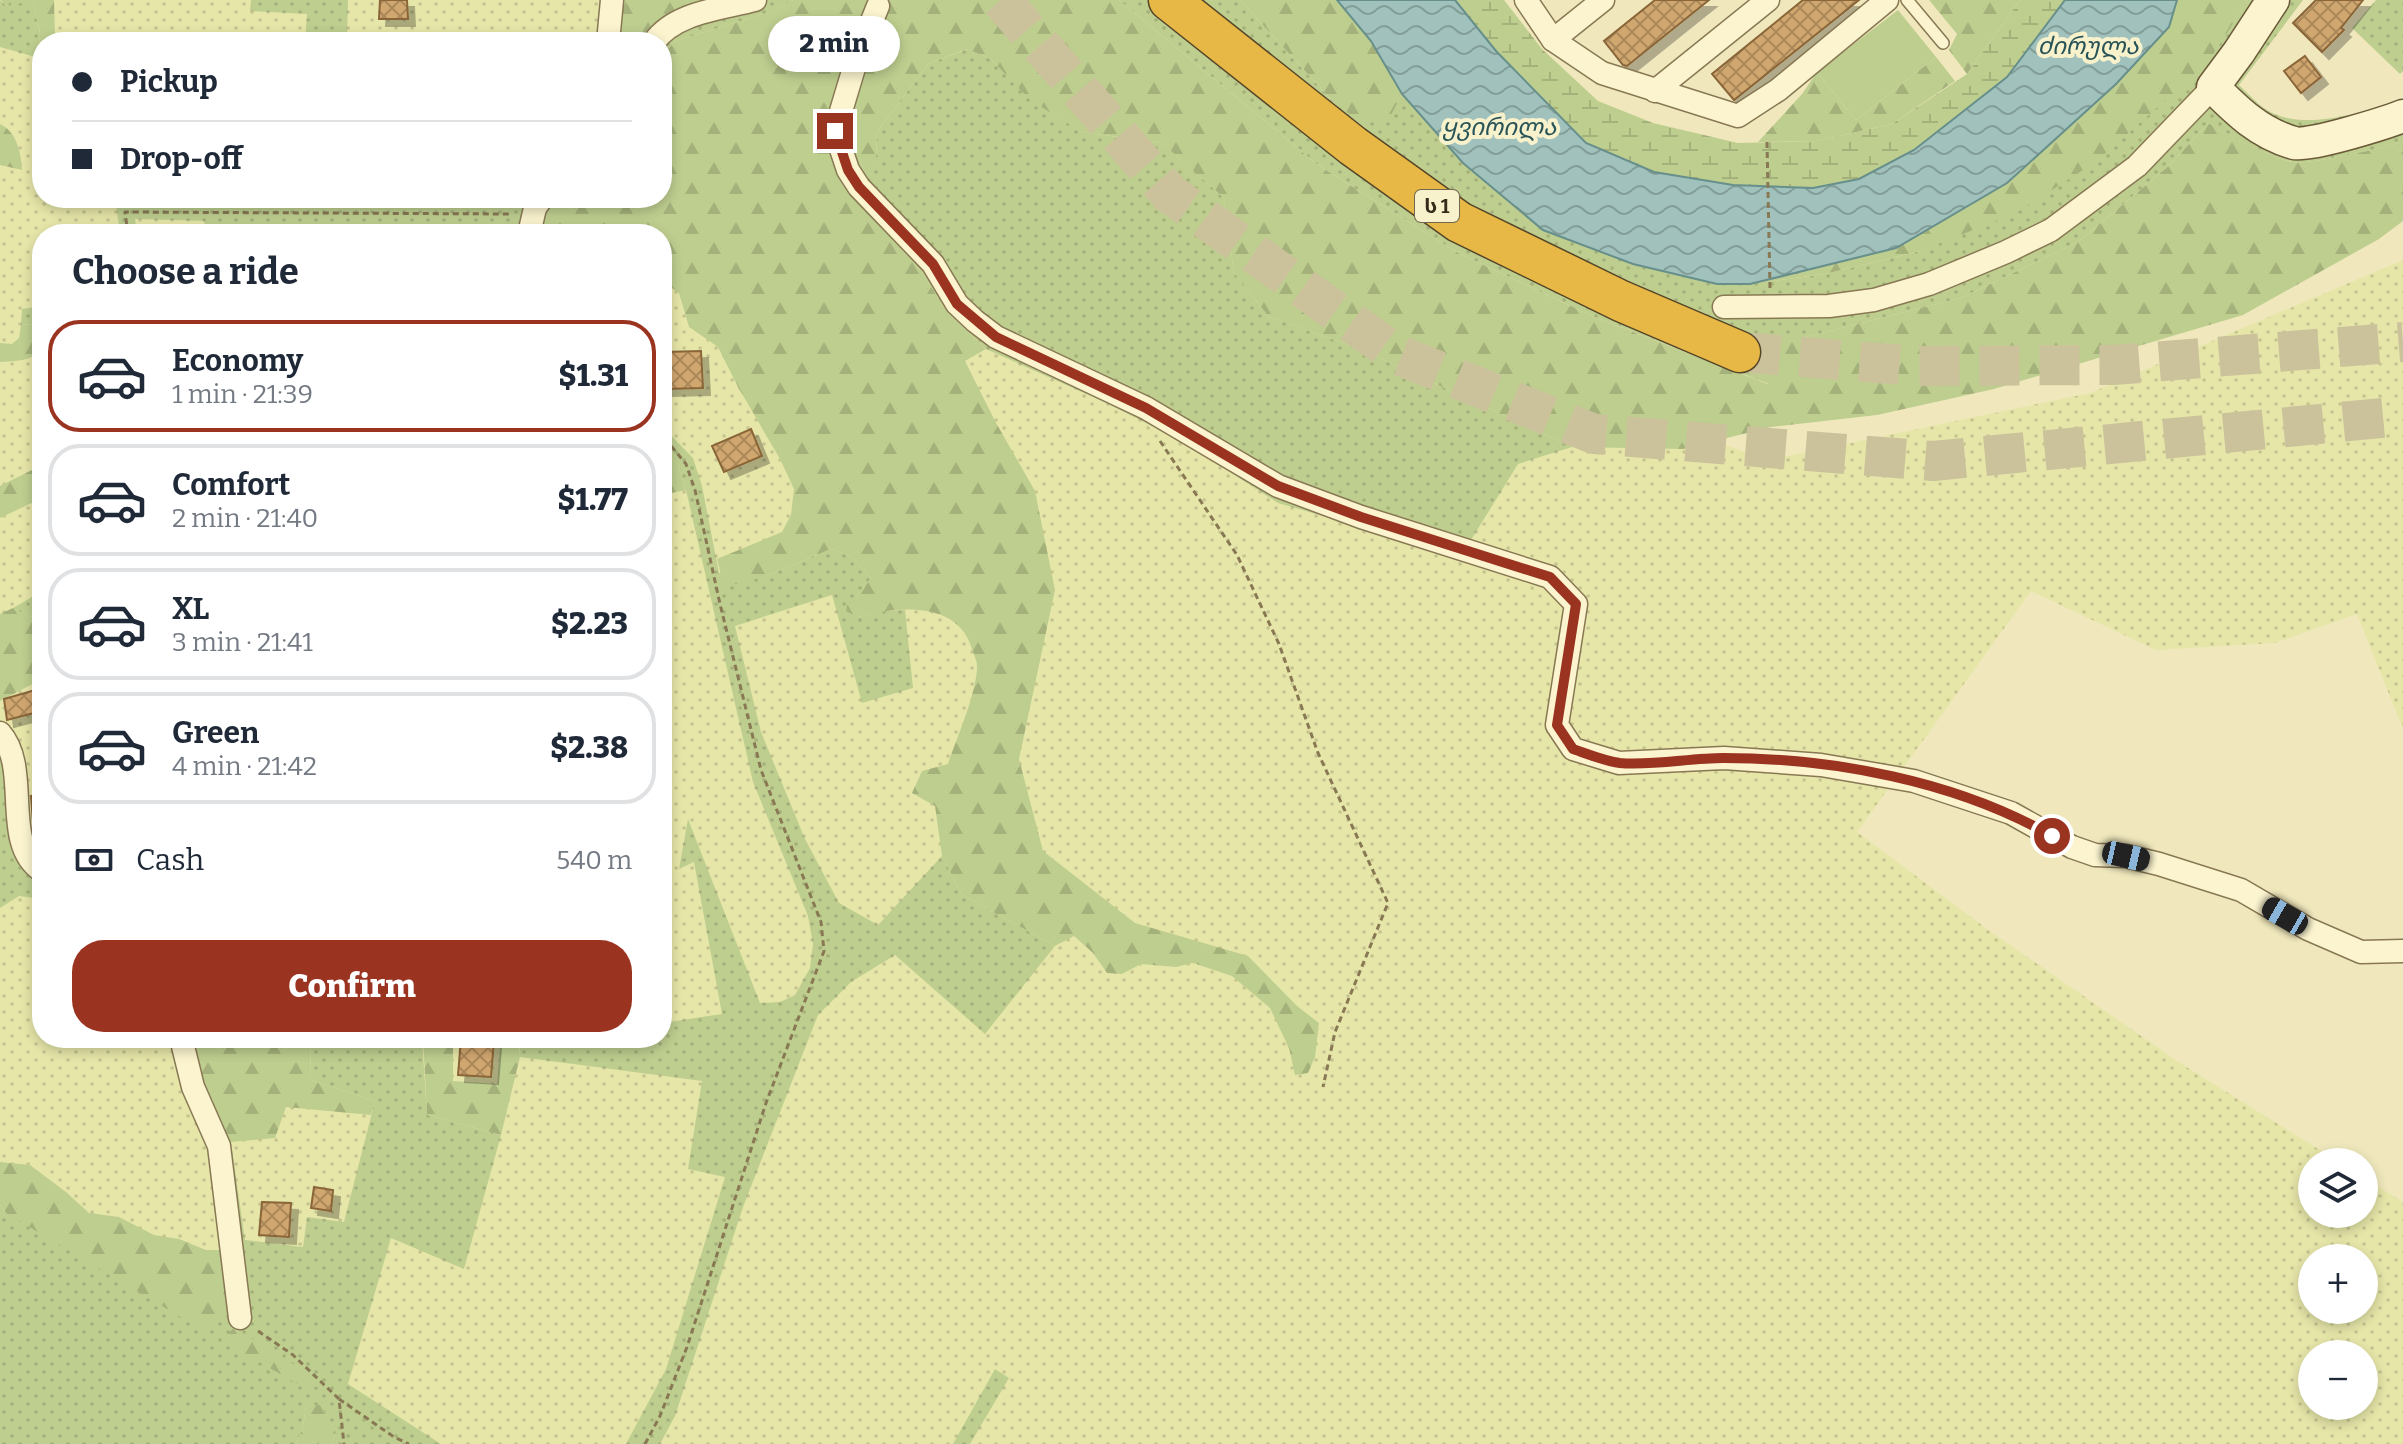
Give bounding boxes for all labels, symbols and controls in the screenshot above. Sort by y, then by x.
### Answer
callout: 2 min [769,15,901,71]
text: 2 min [799,28,869,59]
water label: ძირულა [2037,32,2139,60]
text: Pickup [120,64,218,100]
route end [817,113,853,149]
water label: ყვირილა [1442,113,1557,141]
text: Drop-off [120,141,242,177]
road number: ს 1 [1415,190,1459,222]
text: Choose a ride [72,250,299,294]
icon: car [76,340,148,412]
text: Economy [172,343,303,379]
text: $1.31 [559,358,628,394]
text: 1 min · 21:39 [172,379,313,410]
icon: car [76,464,148,536]
text: Comfort [172,467,290,503]
text: $1.77 [557,482,628,518]
text: 2 min · 21:40 [172,503,318,534]
icon: car [76,588,148,660]
text: XL [172,591,209,627]
text: $2.23 [551,606,628,642]
text: 3 min · 21:41 [172,627,313,658]
icon: car [76,712,148,784]
text: Green [172,715,259,751]
text: $2.38 [550,730,628,766]
text: 4 min · 21:42 [172,751,317,782]
route start [2034,818,2070,854]
icon: cash [72,838,116,882]
car [2100,839,2152,873]
text: Cash [136,842,204,878]
text: 540 m [556,845,632,876]
car [2258,894,2312,938]
button: Confirm [72,940,632,1032]
map controls [2298,1148,2378,1420]
button: layers [2298,1148,2378,1228]
button: + [2298,1244,2378,1324]
button: − [2298,1340,2378,1420]

